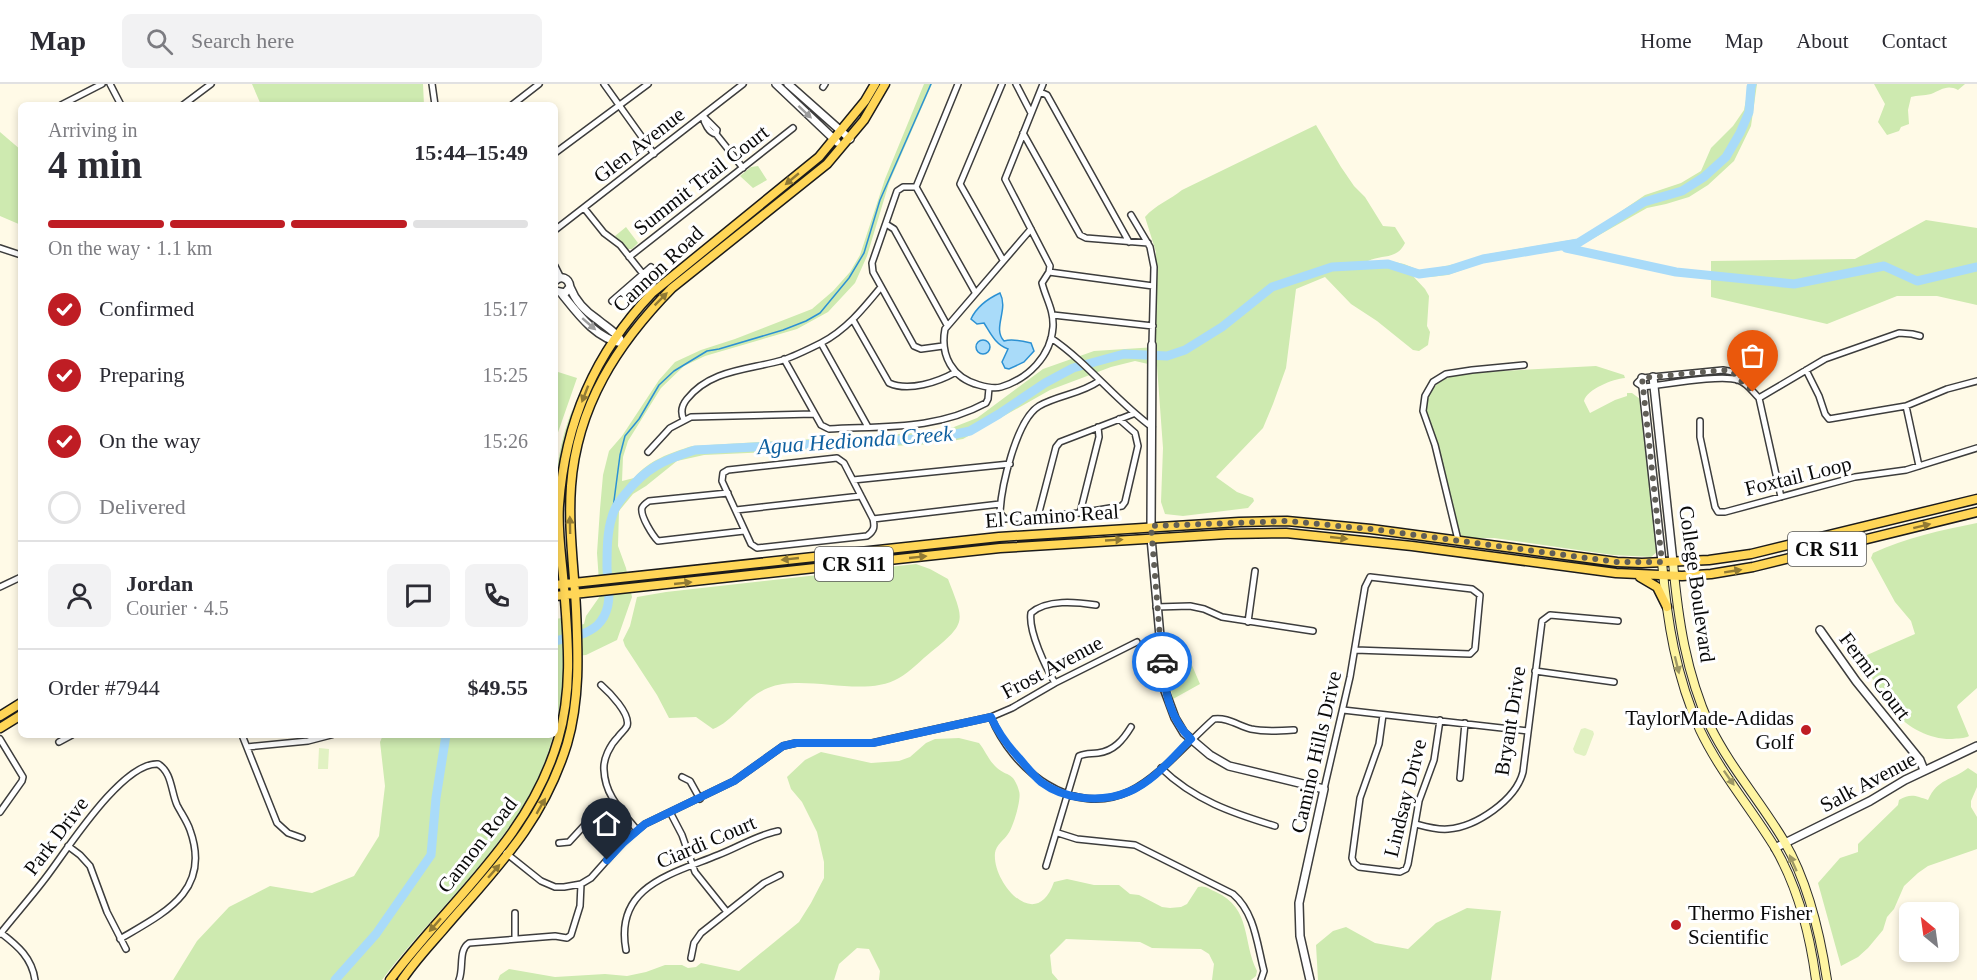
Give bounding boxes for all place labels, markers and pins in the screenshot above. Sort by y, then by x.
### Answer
pin [1727,330,1778,392]
place label: TaylorMade-Adidas Golf [1625,706,1794,754]
marker: TaylorMade-Adidas Golf [1799,723,1813,737]
pin [581,798,632,860]
place label: Thermo Fisher Scientific [1688,901,1812,949]
marker: Thermo Fisher Scientific [1669,918,1683,932]

